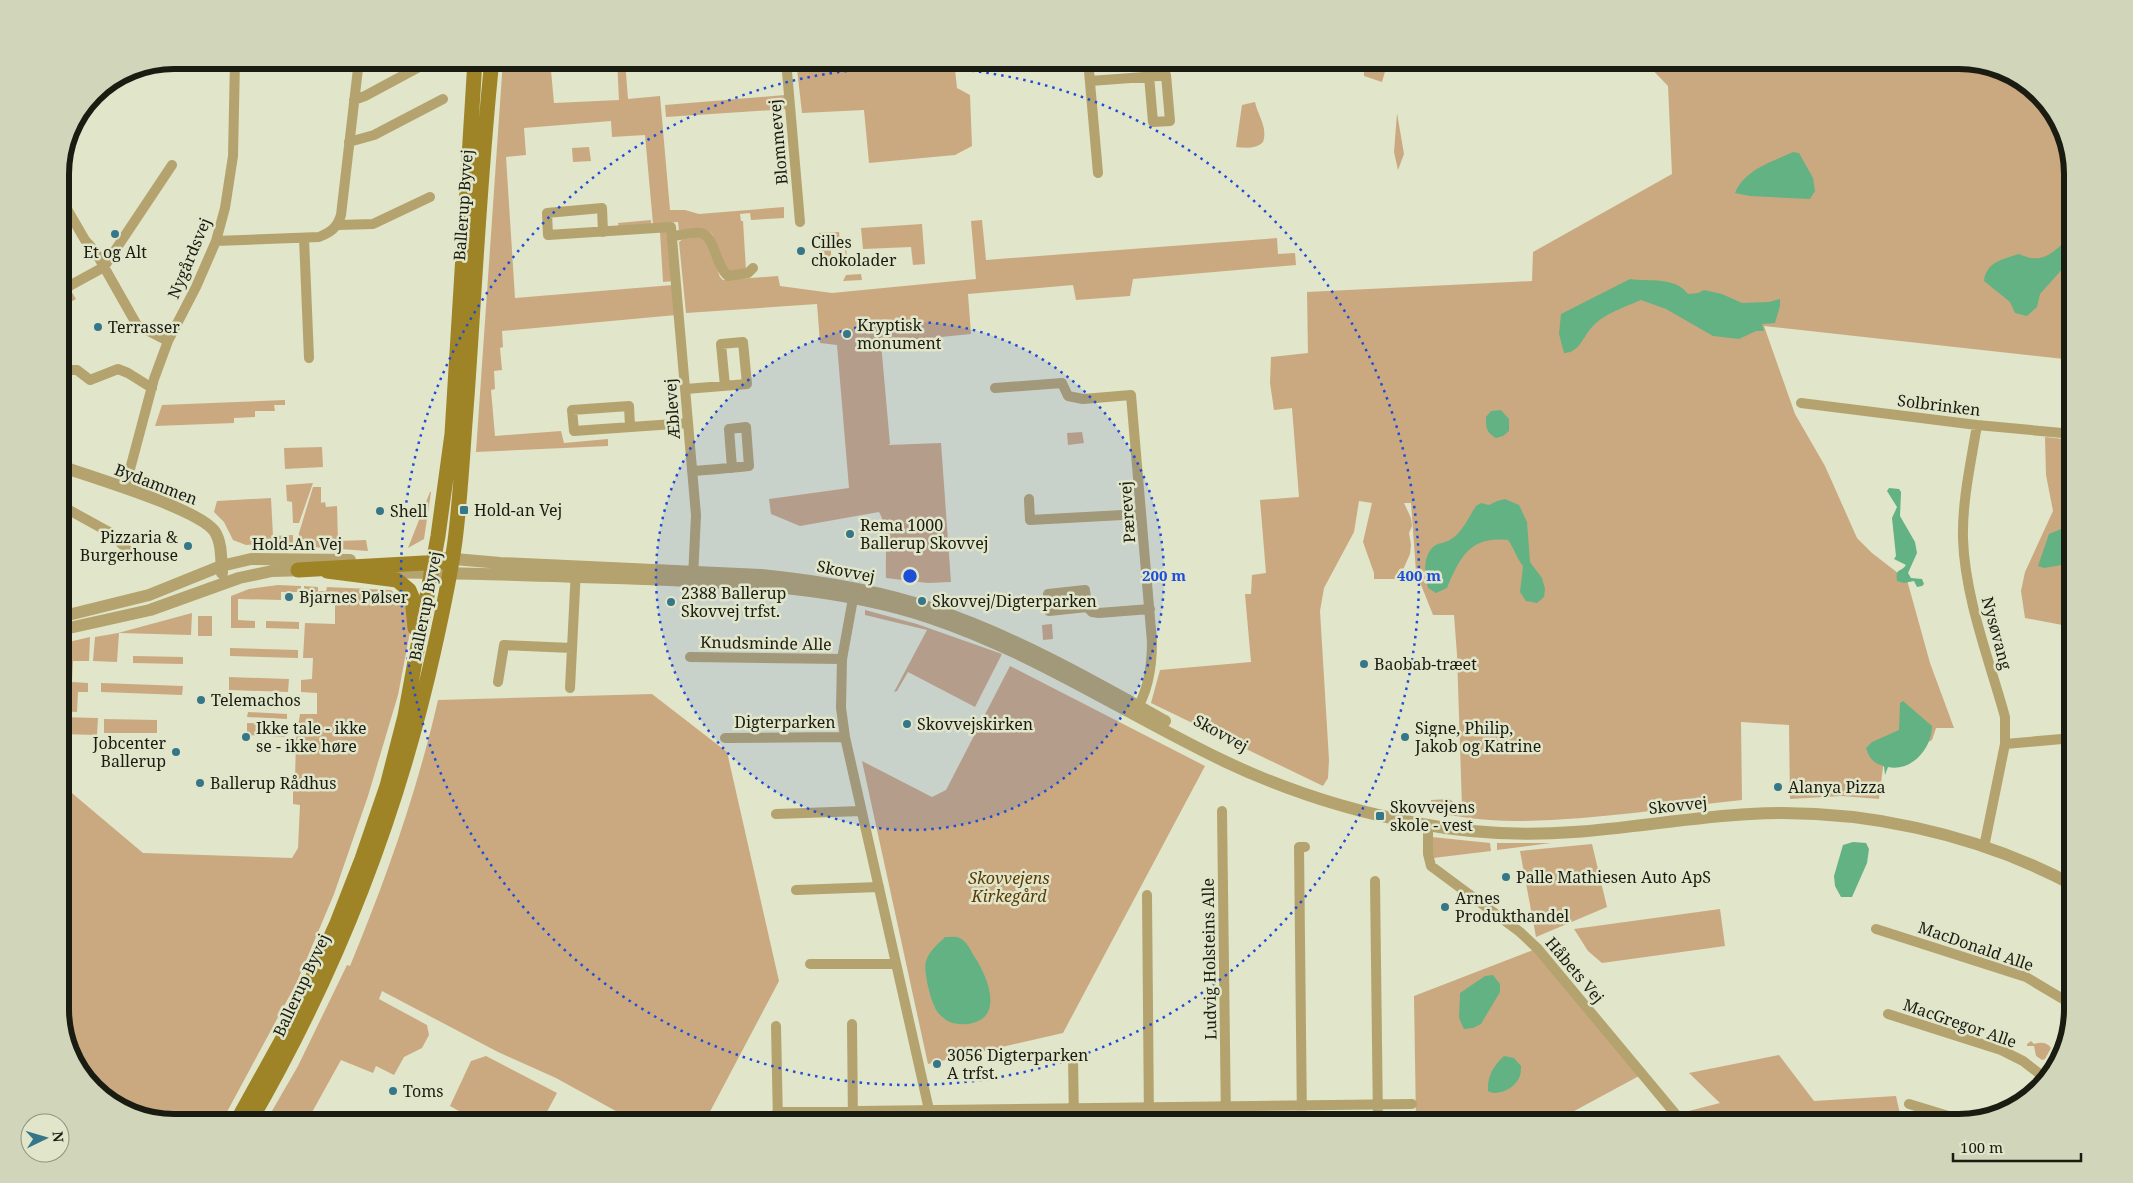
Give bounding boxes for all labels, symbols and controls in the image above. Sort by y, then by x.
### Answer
street label: Blommevej [763,98,793,186]
street label: Ballerup Byvej [448,149,478,261]
street label: Nygårdsvej [162,214,216,302]
marker: Et og Alt [109,228,121,240]
place label: Cilles chokolader [811,231,897,271]
place label: Et og Alt [83,241,147,263]
marker: Cilles chokolader [795,245,807,257]
place label: Kryptisk monument [857,314,942,354]
place label: Terrasser [108,316,180,338]
marker: Terrasser [92,321,104,333]
marker: Kryptisk monument [841,328,853,340]
street label: Æblevej [659,378,685,440]
street label: Solbrinken [1896,389,1982,421]
street label: Bydammen [111,458,201,510]
street label: Pærevej [1114,480,1140,544]
place label: Hold-an Vej [474,499,562,521]
place label: Shell [390,500,427,522]
marker: Hold-an Vej [458,504,470,516]
marker: Shell [374,505,386,517]
place label: Rema 1000 Ballerup Skovvej [860,514,989,554]
place label: Pizzaria & Burgerhouse [80,526,178,566]
marker: Rema 1000 Ballerup Skovvej [844,528,856,540]
street label: Hold-An Vej [252,533,342,555]
marker: Pizzaria & Burgerhouse [182,540,194,552]
street label: Ballerup Byvej [404,549,446,663]
street label: Skovvej [815,555,877,587]
text: 200 m [1142,565,1186,585]
text: 400 m [1397,565,1441,585]
centre of rings [901,567,919,585]
place label: 2388 Ballerup Skovvej trfst. [681,582,786,622]
place label: Bjarnes Pølser [299,586,409,608]
place label: Skovvej/Digterparken [932,590,1097,612]
marker: Bjarnes Pølser [283,591,295,603]
street label: Nysøvang [1977,594,2017,672]
marker: Skovvej/Digterparken [916,595,928,607]
marker: 2388 Ballerup Skovvej trfst. [665,596,677,608]
street label: Knudsminde Alle [700,631,832,655]
place label: Baobab-træet [1374,653,1477,675]
marker: Baobab-træet [1358,658,1370,670]
place label: Telemachos [211,689,301,711]
marker: Telemachos [195,694,207,706]
street label: Skovvej [1190,709,1252,757]
street label: Digterparken [734,711,836,733]
place label: Skovvejskirken [917,713,1033,735]
place label: Ikke tale - ikke se - ikke høre [256,717,367,757]
place label: Signe, Philip, Jakob og Katrine [1414,717,1541,757]
marker: Skovvejskirken [901,718,913,730]
marker: Ikke tale - ikke se - ikke høre [240,731,252,743]
marker: Signe, Philip, Jakob og Katrine [1399,731,1411,743]
place label: Jobcenter Ballerup [92,732,166,772]
marker: Jobcenter Ballerup [170,746,182,758]
place label: Ballerup Rådhus [210,772,337,794]
place label: Alanya Pizza [1788,776,1886,798]
marker: Ballerup Rådhus [194,777,206,789]
marker: Alanya Pizza [1772,781,1784,793]
street label: Skovvej [1648,791,1708,819]
place label: Skovvejens skole - vest [1390,796,1475,836]
marker: Skovvejens skole - vest [1374,810,1386,822]
place label: Palle Mathiesen Auto ApS [1516,866,1711,888]
park label: Skovvejens Kirkegård [968,867,1050,907]
marker: Palle Mathiesen Auto ApS [1500,871,1512,883]
street label: Ludvig Holsteins Alle [1197,878,1221,1040]
place label: Arnes Produkthandel [1455,887,1569,927]
marker: Arnes Produkthandel [1439,901,1451,913]
street label: MacDonald Alle [1915,916,2037,976]
street label: Ballerup Byvej [267,930,335,1040]
street label: Håbets Vej [1541,932,1609,1008]
street label: MacGregor Alle [1900,993,2020,1053]
place label: 3056 Digterparken A trfst. [947,1044,1088,1084]
marker: 3056 Digterparken A trfst. [931,1058,943,1070]
place label: Toms [403,1080,444,1102]
marker: Toms [387,1085,399,1097]
north arrow [20,1113,70,1163]
text: N [49,1130,68,1143]
scale bar [1953,1130,2080,1162]
text: 100 m [1960,1137,2003,1157]

